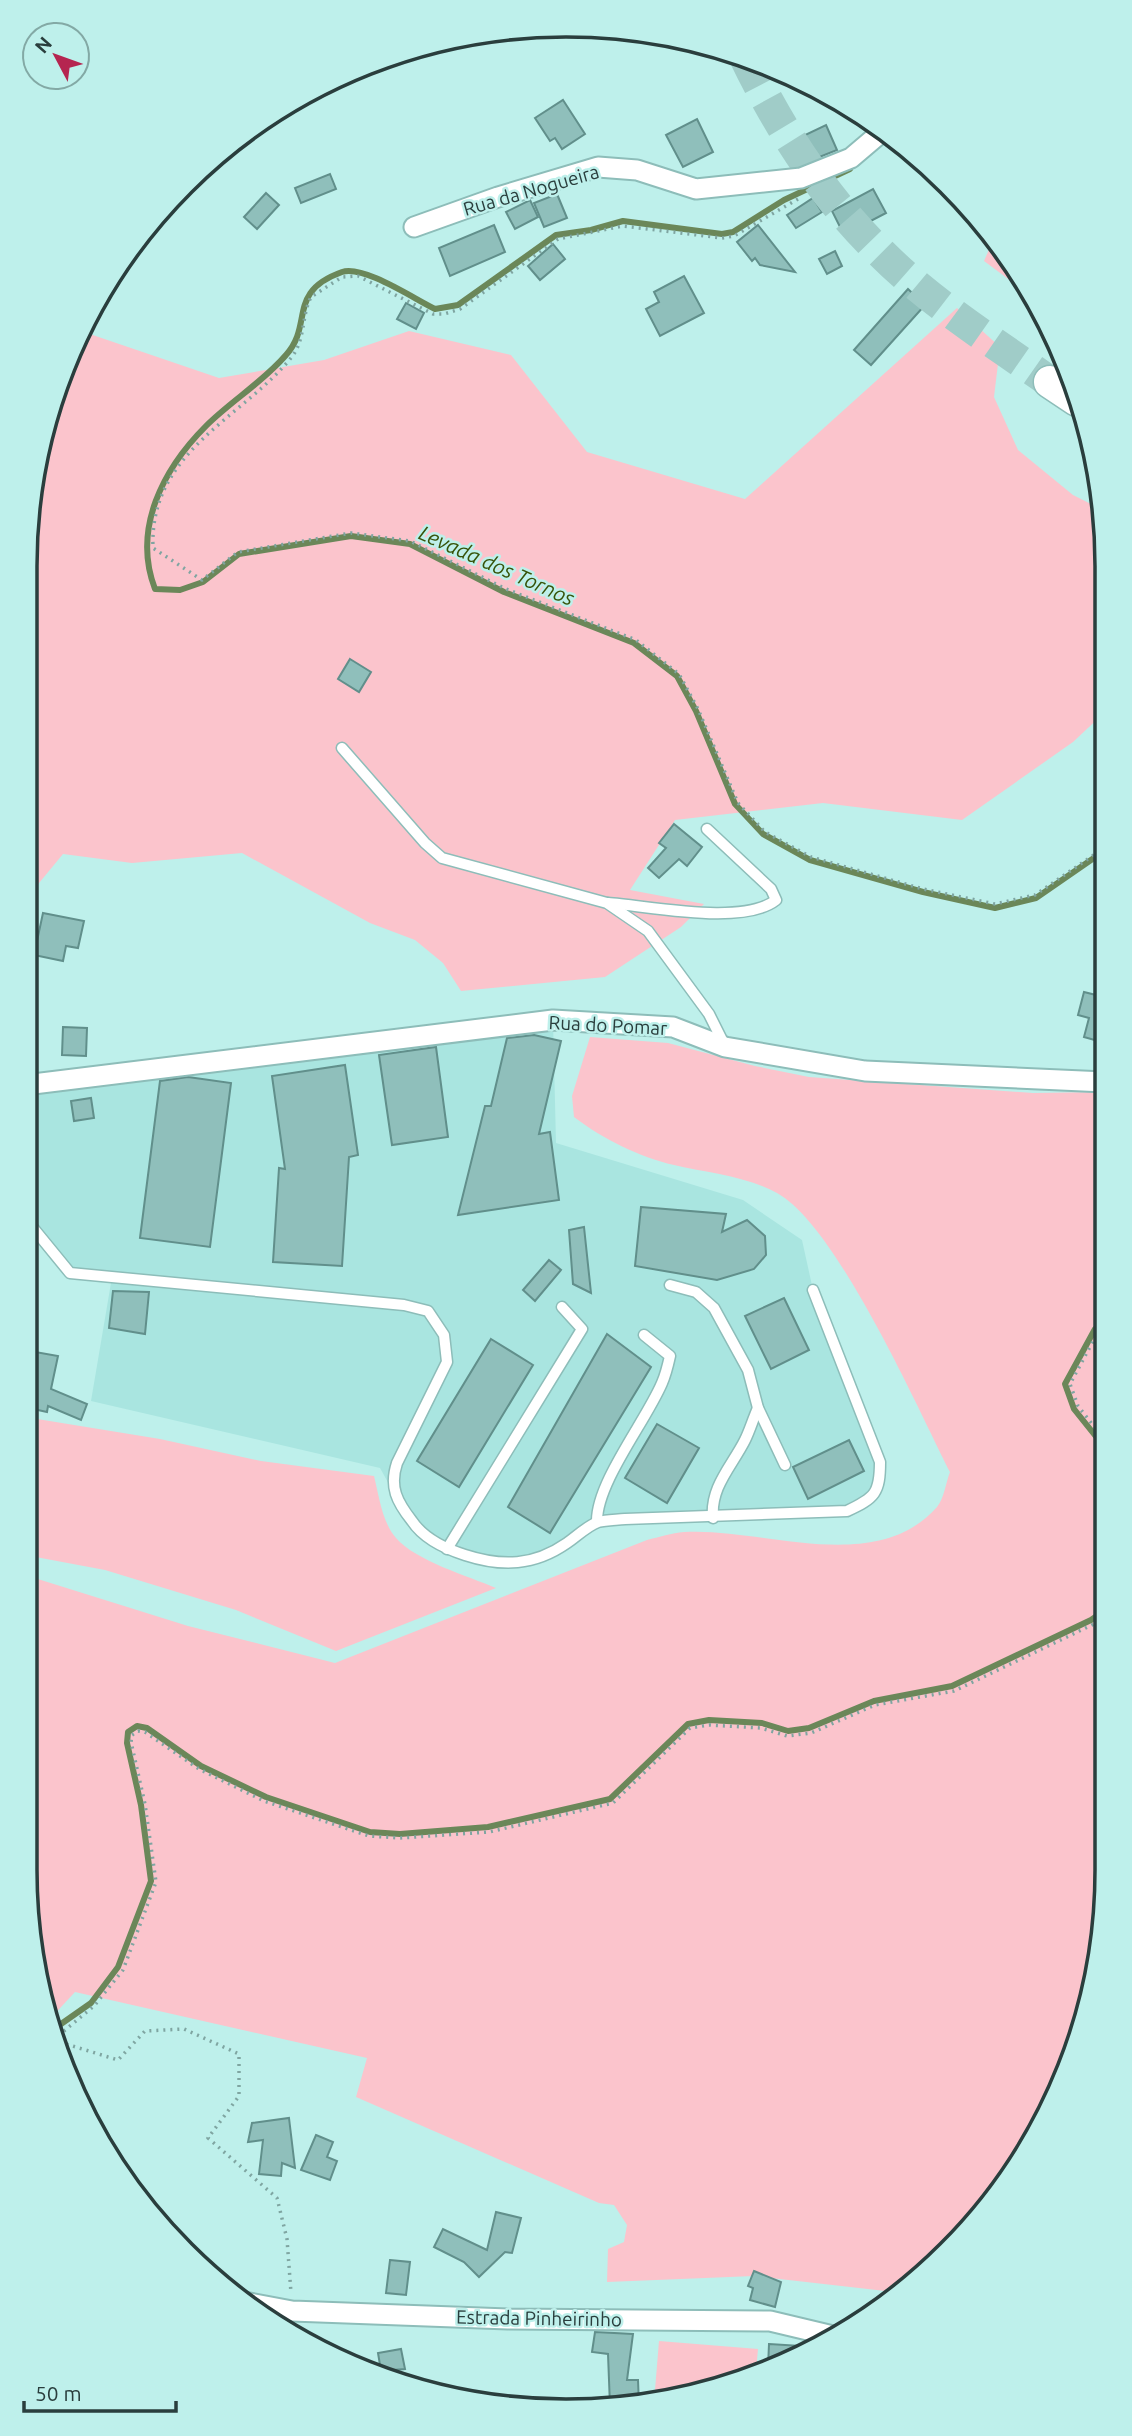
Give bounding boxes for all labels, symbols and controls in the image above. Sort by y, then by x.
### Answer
north arrow [21,21,91,91]
text: N [30,32,56,57]
street label: Rua da Nogueira [460,160,602,220]
water label: Levada dos Tornos [416,520,578,610]
street label: Rua do Pomar [548,1011,668,1039]
street label: Estrada Pinheirinho [456,2306,622,2330]
scale bar [24,2370,177,2414]
text: 50 m [35,2381,82,2405]

